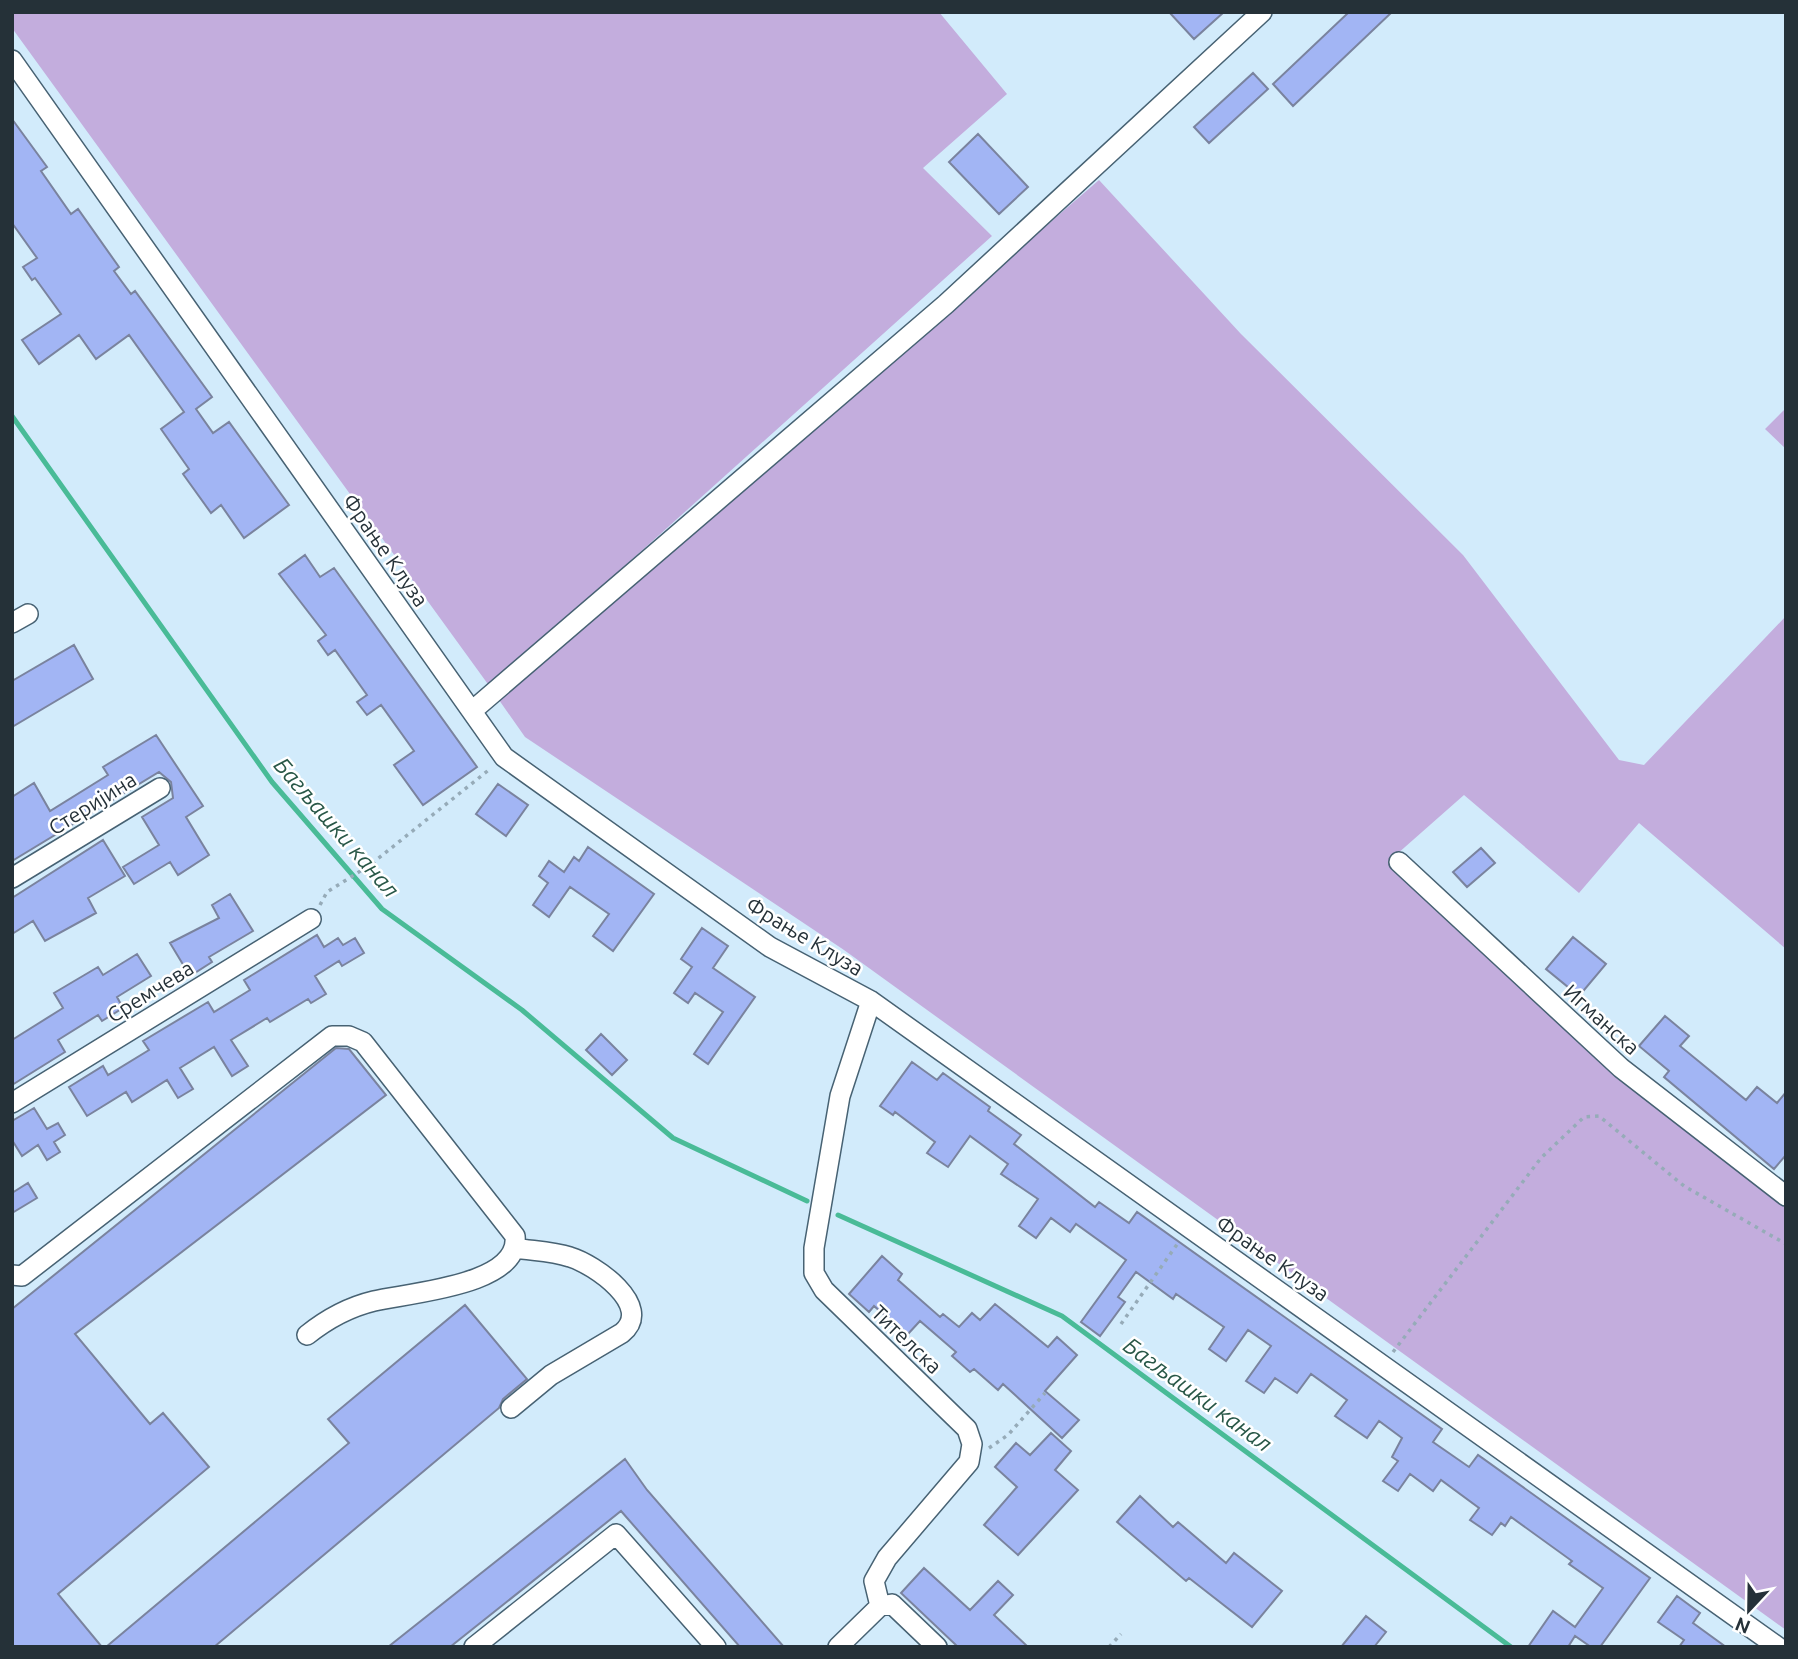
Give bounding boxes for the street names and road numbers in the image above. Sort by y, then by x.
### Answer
street label: Фрање Клуза [338,489,434,611]
street label: Стеријина [44,767,140,839]
street label: Фрање Клуза [742,892,868,980]
street label: Сремчева [103,955,197,1027]
street label: Игманска [1559,979,1645,1059]
street label: Фрање Клуза [1212,1210,1334,1306]
street label: Тителска [867,1300,947,1378]

